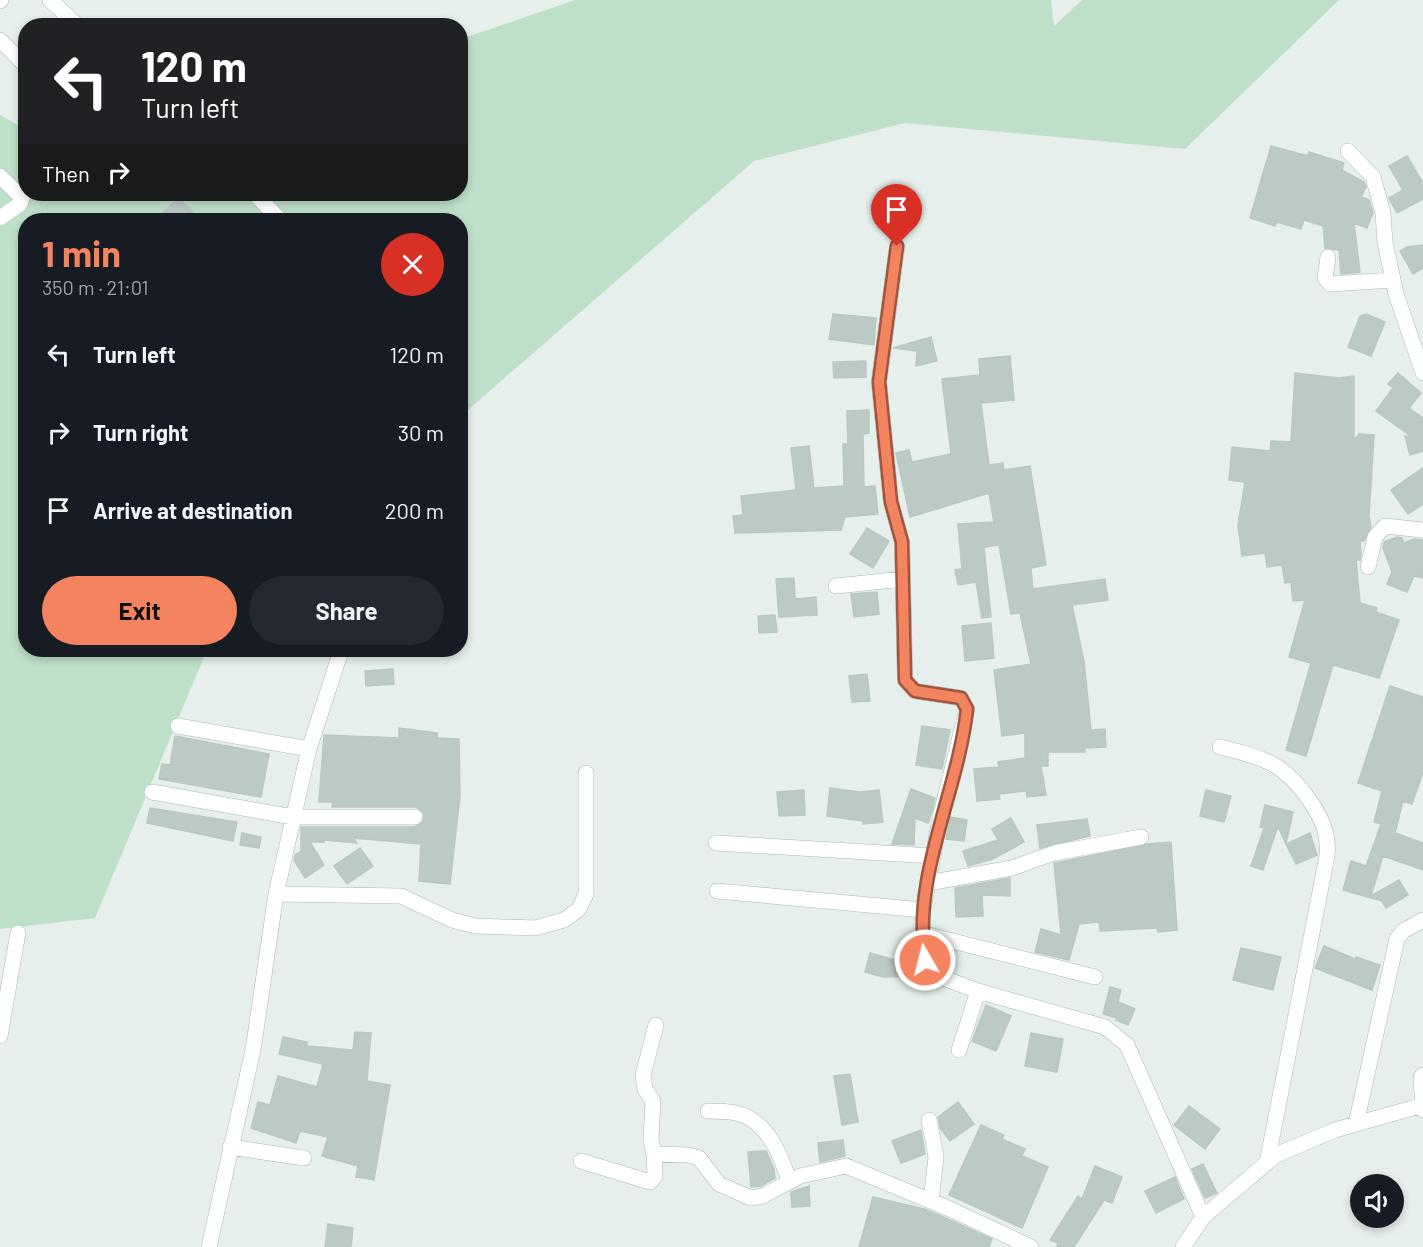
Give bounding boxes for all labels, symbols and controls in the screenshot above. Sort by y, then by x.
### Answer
text: 120 m [141,40,247,90]
icon: left [42,42,120,120]
text: Turn left [141,91,239,123]
icon: right [102,156,135,189]
text: Then [42,160,90,186]
pin [871,184,922,246]
icon: arrive [880,193,913,226]
text: 1 min [42,231,121,274]
button: close [381,233,444,296]
text: 350 m · 21:01 [42,275,149,299]
icon: left [42,338,75,371]
text: Turn left [93,341,176,367]
text: 120 m [389,341,444,367]
icon: right [42,416,75,449]
text: Turn right [93,419,188,445]
text: 30 m [398,419,444,445]
icon: arrive [42,494,75,527]
text: Arrive at destination [93,497,292,523]
text: 200 m [385,497,444,523]
button: Exit [42,576,237,645]
button: Share [249,576,444,645]
position arrow [893,928,957,992]
map controls [1350,1174,1404,1228]
button: sound [1350,1174,1404,1228]

